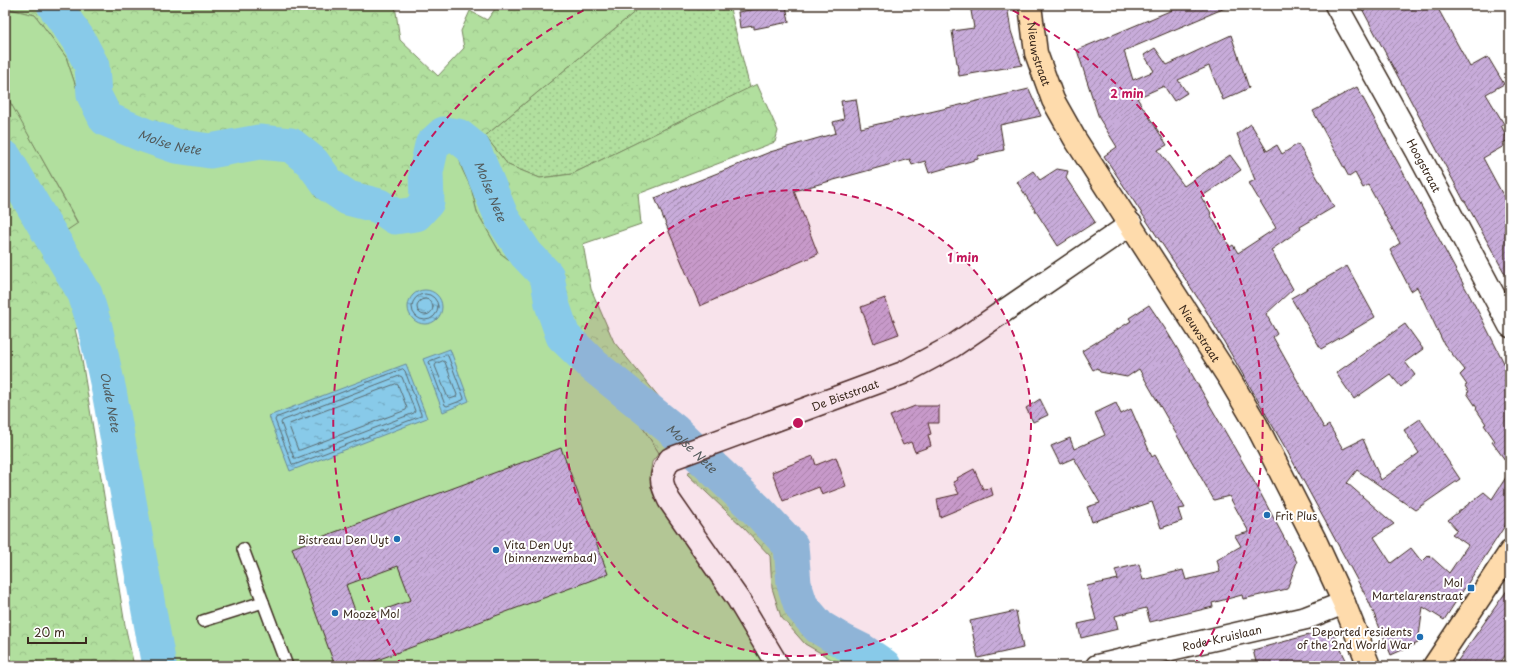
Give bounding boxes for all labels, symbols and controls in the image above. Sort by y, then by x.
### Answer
street label: Nieuwstraat [1024,21,1056,89]
text: 2 min [1110,84,1144,102]
water label: Molse Nete [136,125,203,159]
street label: Hoogstraat [1403,135,1446,196]
water label: Molse Nete [470,158,512,225]
text: 1 min [947,248,979,266]
street label: Nieuwstraat [1175,301,1225,366]
water label: Oude Nete [96,370,125,434]
street label: De Biststraat [809,374,881,415]
centre of rings [791,416,805,430]
water label: Molse Nete [663,419,722,477]
place label: Frit Plus [1275,507,1317,524]
marker: Frit Plus [1262,510,1272,520]
place label: Bistreau Den Uyt [298,531,390,548]
marker: Bistreau Den Uyt [392,534,402,544]
place label: Vita Den Uyt (binnenzwembad) [504,536,597,566]
marker: Vita Den Uyt (binnenzwembad) [491,545,501,555]
place label: Mol Martelarenstraat [1372,574,1464,604]
marker: Mol Martelarenstraat [1466,583,1476,593]
place label: Mooze Mol [343,605,400,622]
marker: Mooze Mol [330,608,340,618]
scale bar [28,619,86,645]
street label: Rode-Kruislaan [1180,620,1263,655]
text: 20 m [34,623,65,641]
place label: Deported residents of the 2nd World War [1297,623,1412,653]
marker: Deported residents of the 2nd World War [1415,632,1425,642]

